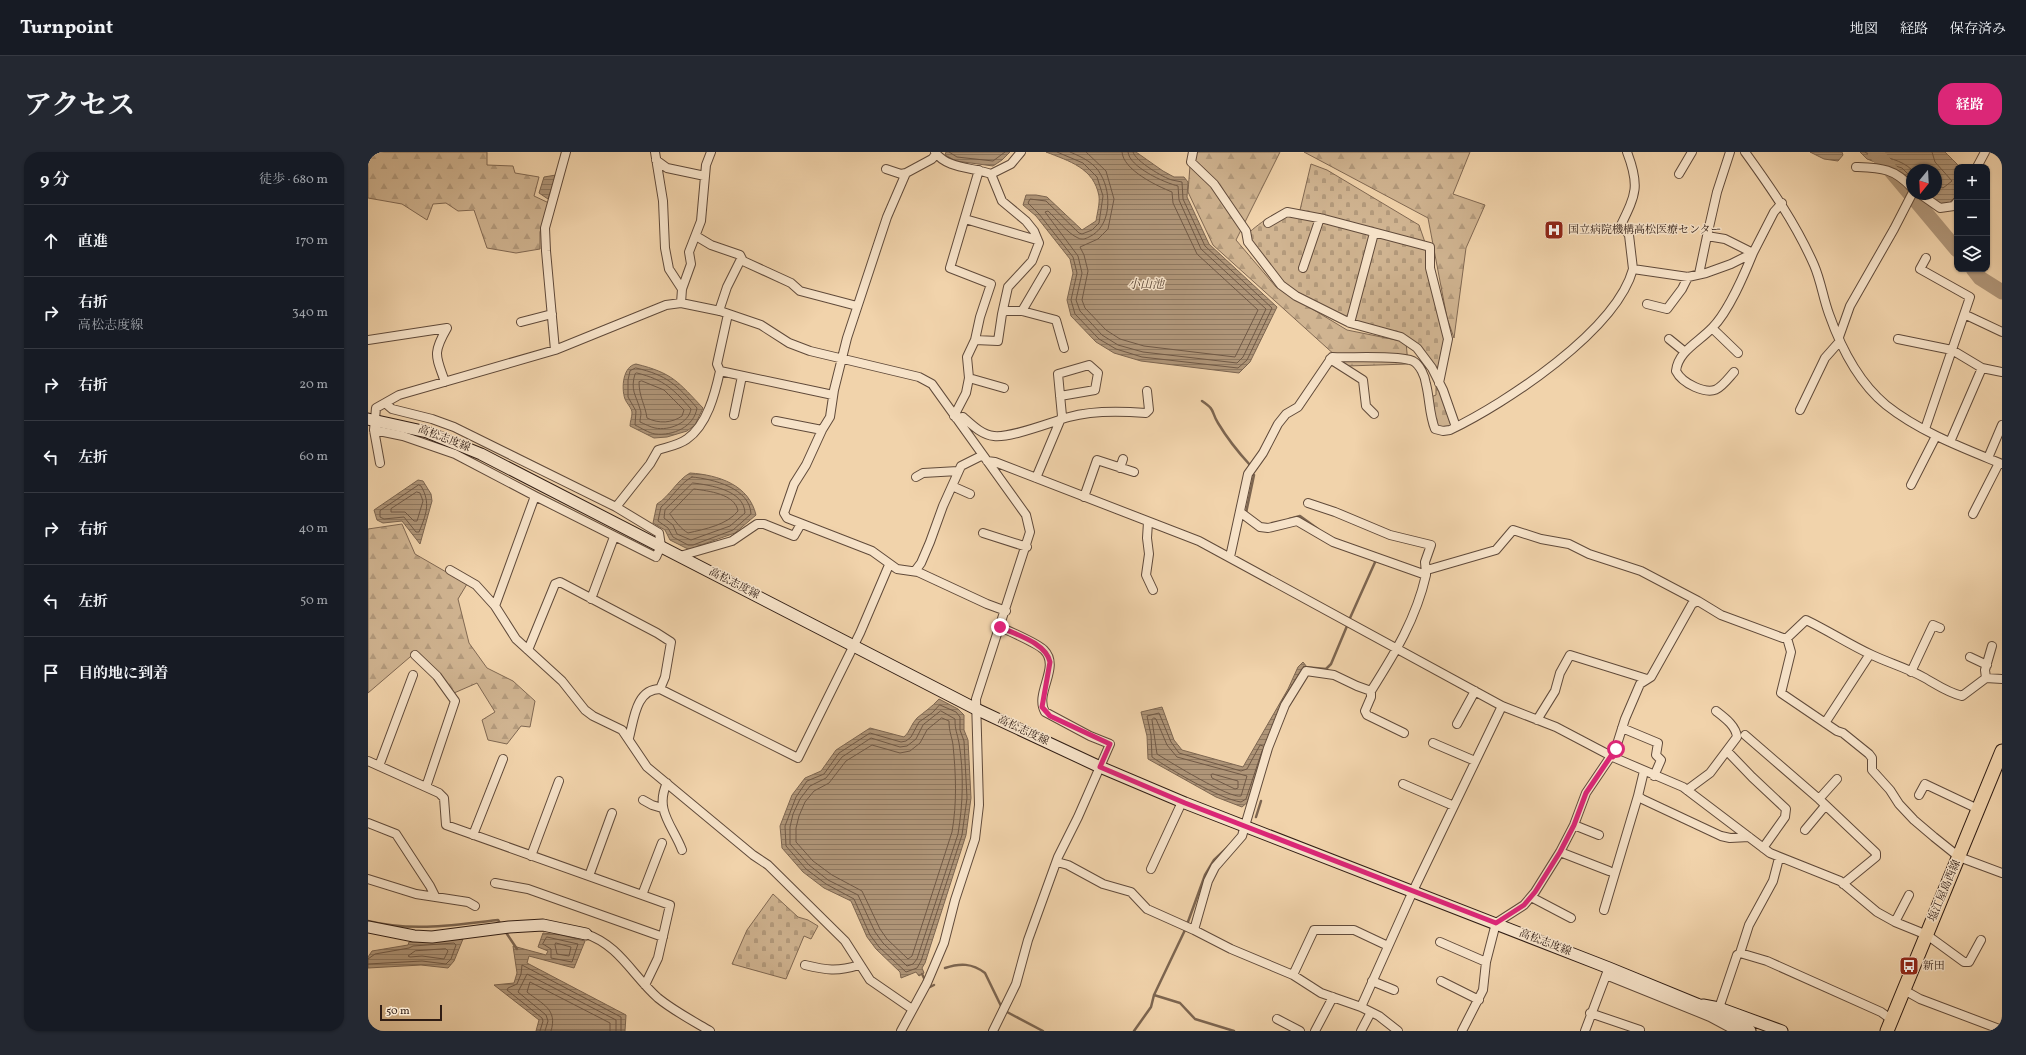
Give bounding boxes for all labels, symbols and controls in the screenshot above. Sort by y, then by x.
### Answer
text: Turnpoint [20,15,113,41]
text: 地図 [1850,20,1878,39]
text: 経路 [1900,20,1928,39]
text: 保存済み [1950,20,2006,39]
button: 経路 [1938,83,2002,125]
text: アクセス [24,87,135,126]
north arrow [1906,164,1942,200]
map controls [1954,164,1990,272]
button: + [1954,164,1990,200]
text: 9 分 [40,169,70,192]
text: 徒歩 · 680 m [259,171,328,189]
button: − [1954,200,1990,236]
hospital icon: 国立病院機構高松医療センター [1543,219,1565,241]
place label: 国立病院機構高松医療センター [1568,223,1722,238]
icon: ahead [40,230,62,252]
text: 直進 [78,232,108,253]
text: 170 m [295,232,328,250]
button: layers [1954,236,1990,272]
water label: 小山池 [1128,277,1166,293]
text: 右折 [78,293,108,314]
icon: right [40,302,62,324]
text: 340 m [292,304,328,322]
text: 高松志度線 [78,317,143,335]
icon: right [40,374,62,396]
text: 右折 [78,376,108,397]
text: 20 m [299,376,328,394]
street label: 高松志度線 [416,422,472,456]
icon: left [40,446,62,468]
text: 左折 [78,448,108,469]
text: 60 m [300,448,328,466]
icon: right [40,518,62,540]
text: 右折 [78,520,108,541]
text: 40 m [299,520,328,538]
street label: 高松志度線 [706,565,762,603]
icon: left [40,590,62,612]
text: 左折 [78,592,108,613]
text: 50 m [300,592,328,610]
route end [991,618,1009,636]
icon: arrive [40,662,62,684]
text: 目的地に到着 [78,664,168,685]
street label: 高松志度線 [995,713,1051,749]
route start [1607,740,1625,758]
street label: 塩江屋島西線 [1925,858,1965,924]
street label: 高松志度線 [1517,926,1573,960]
bus stop icon: 新田 [1898,955,1920,977]
place label: 新田 [1923,959,1945,974]
scale bar [380,1003,442,1022]
text: 50 m [386,1004,410,1019]

